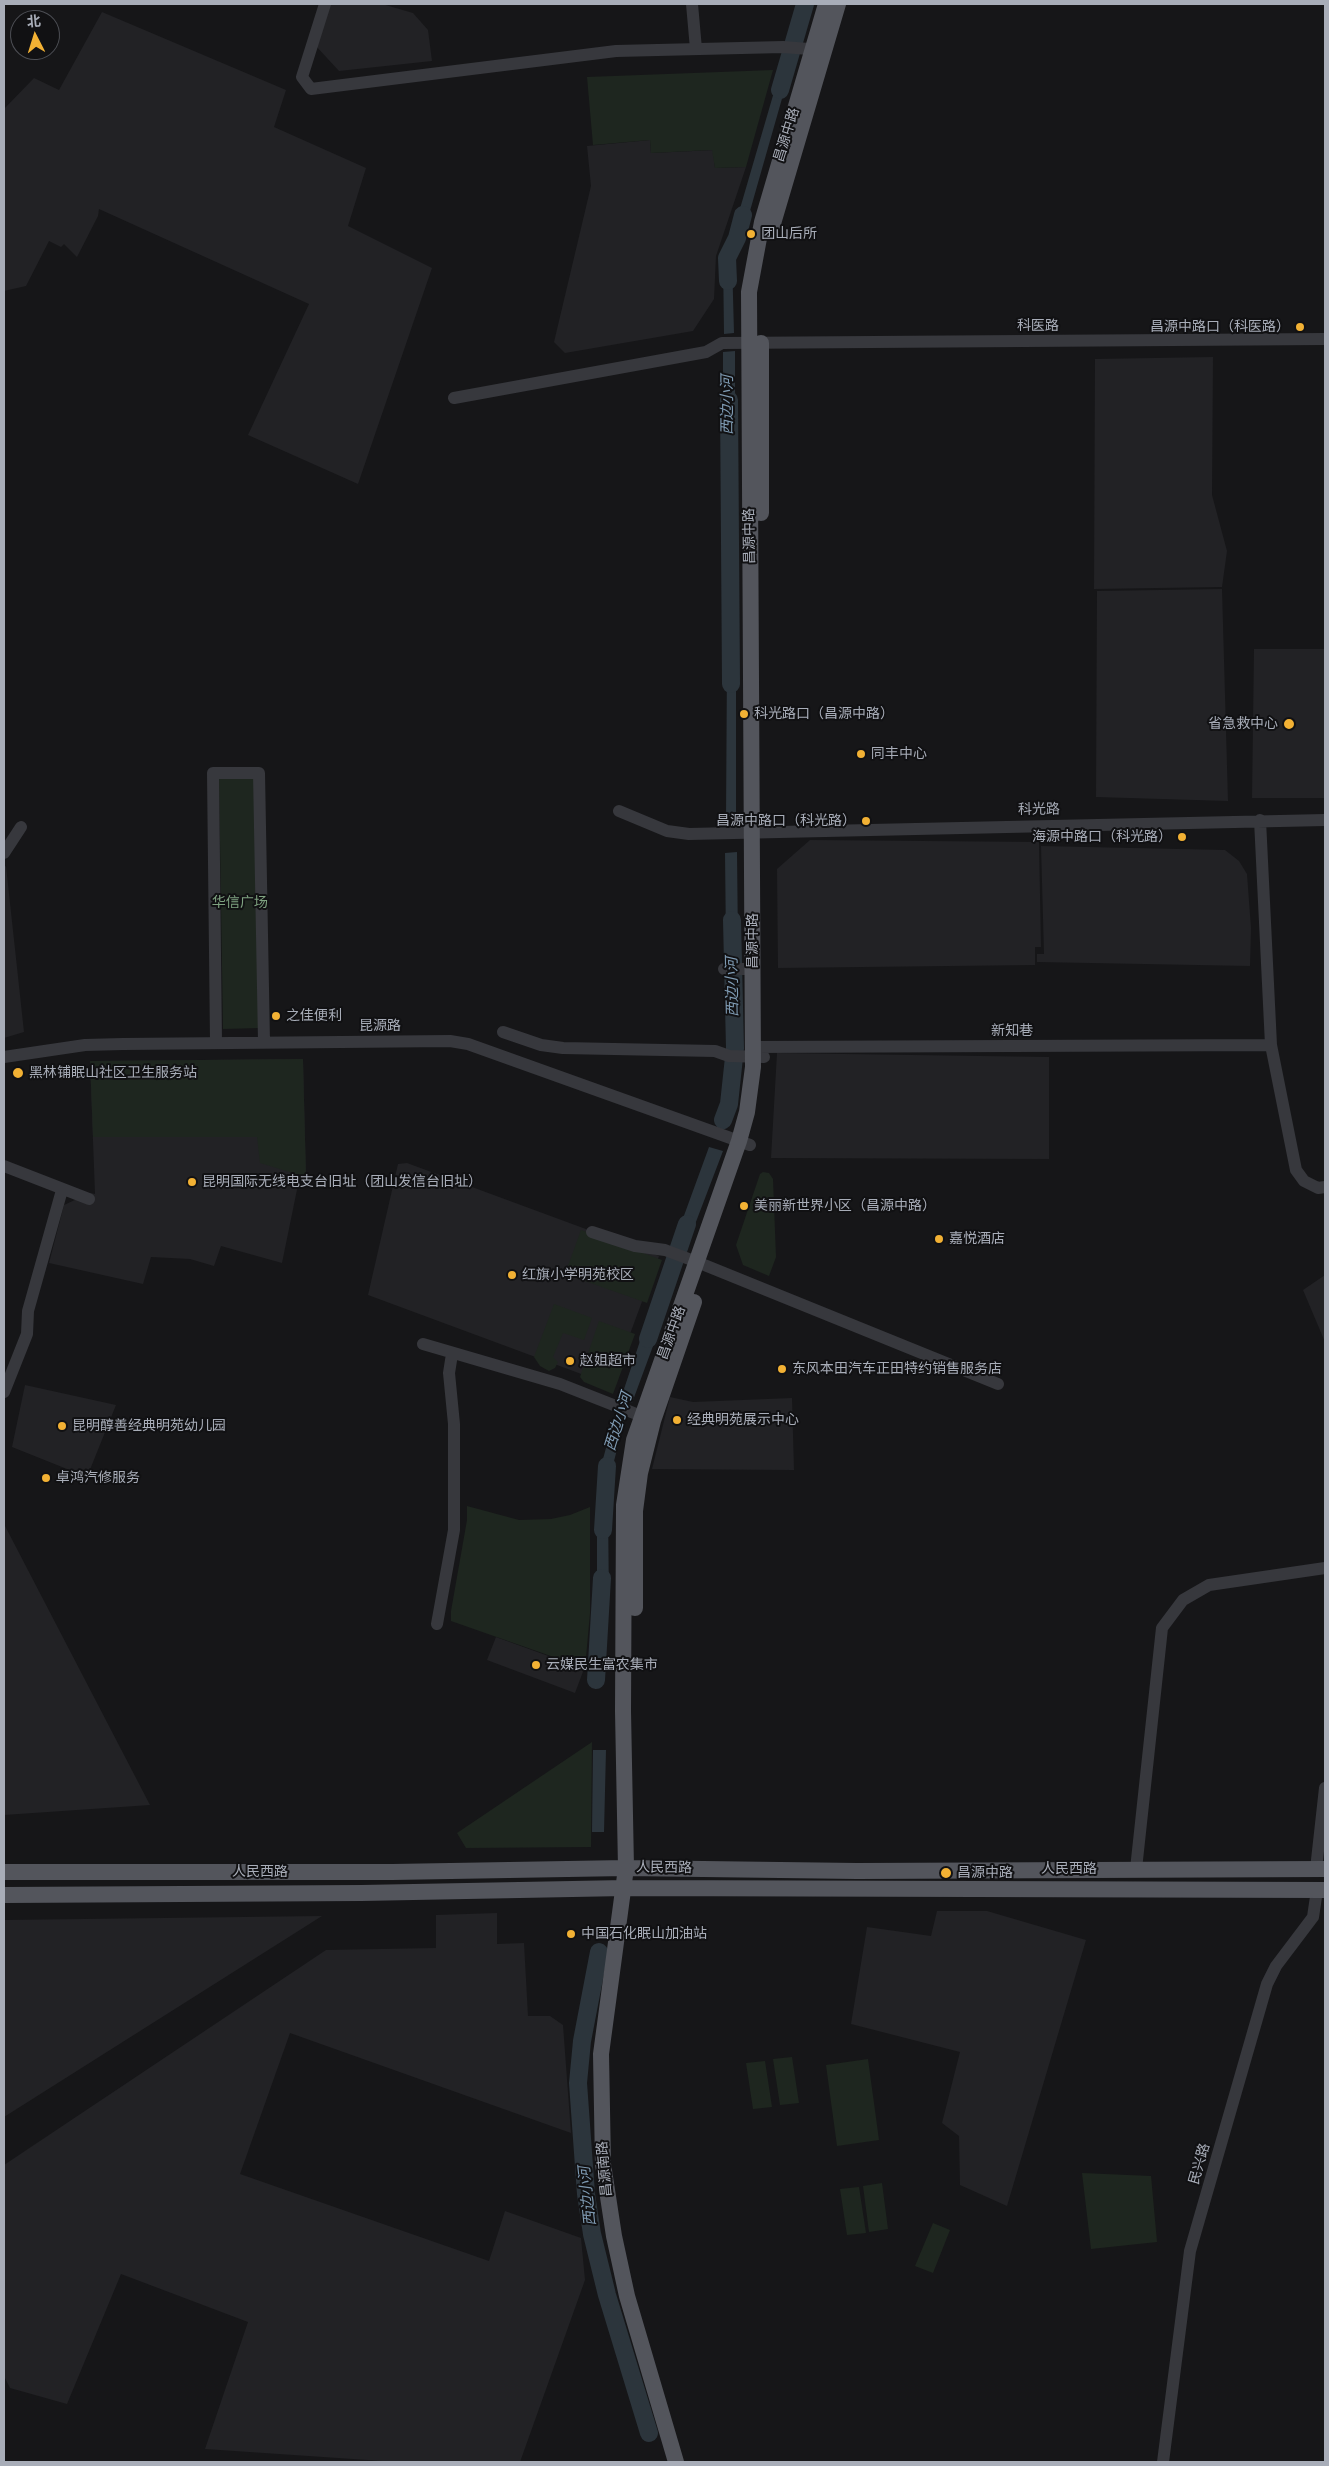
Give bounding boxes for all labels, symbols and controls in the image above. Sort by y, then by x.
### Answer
north arrow [10,10,60,60]
text: 北 [26,11,42,31]
street label: 昌源中路 [771,106,803,164]
place label: 团山后所 [761,226,817,242]
marker: 团山后所 [745,228,757,240]
street label: 科医路 [1017,318,1059,334]
place label: 昌源中路口（科医路） [1150,319,1290,335]
marker: 昌源中路口（科医路） [1294,321,1306,333]
water label: 西边小河 [719,375,737,435]
street label: 昌源中路 [741,508,759,564]
place label: 科光路口（昌源中路） [754,706,894,722]
marker: 科光路口（昌源中路） [738,708,750,720]
place label: 省急救中心 [1208,716,1278,732]
marker: 省急救中心 [1282,717,1296,731]
place label: 同丰中心 [871,746,927,762]
marker: 同丰中心 [855,748,867,760]
street label: 科光路 [1018,801,1060,819]
place label: 昌源中路口（科光路） [716,813,856,829]
marker: 昌源中路口（科光路） [860,815,872,827]
place label: 海源中路口（科光路） [1032,829,1172,845]
marker: 海源中路口（科光路） [1176,831,1188,843]
park label: 华信广场 [212,895,268,911]
street label: 昌源中路 [745,913,761,969]
water label: 西边小河 [723,957,743,1017]
place label: 之佳便利 [286,1008,342,1024]
marker: 之佳便利 [270,1010,282,1022]
street label: 昆源路 [359,1018,401,1034]
street label: 新知巷 [991,1023,1033,1039]
place label: 黑林铺眠山社区卫生服务站 [29,1065,197,1081]
marker: 黑林铺眠山社区卫生服务站 [11,1066,25,1080]
place label: 昆明国际无线电支台旧址（团山发信台旧址） [202,1174,482,1190]
marker: 昆明国际无线电支台旧址（团山发信台旧址） [186,1176,198,1188]
place label: 美丽新世界小区（昌源中路） [754,1198,936,1214]
marker: 美丽新世界小区（昌源中路） [738,1200,750,1212]
place label: 嘉悦酒店 [949,1231,1005,1247]
marker: 嘉悦酒店 [933,1233,945,1245]
place label: 红旗小学明苑校区 [522,1267,634,1283]
marker: 红旗小学明苑校区 [506,1269,518,1281]
street label: 昌源中路 [655,1304,689,1362]
place label: 赵姐超市 [580,1353,636,1369]
marker: 赵姐超市 [564,1355,576,1367]
place label: 东风本田汽车正田特约销售服务店 [792,1361,1002,1377]
marker: 东风本田汽车正田特约销售服务店 [776,1363,788,1375]
water label: 西边小河 [602,1391,636,1453]
place label: 经典明苑展示中心 [687,1412,799,1428]
marker: 经典明苑展示中心 [671,1414,683,1426]
place label: 昆明醇善经典明苑幼儿园 [72,1418,226,1434]
marker: 昆明醇善经典明苑幼儿园 [56,1420,68,1432]
place label: 卓鸿汽修服务 [56,1470,140,1486]
marker: 卓鸿汽修服务 [40,1472,52,1484]
place label: 云媒民生富农集市 [546,1657,658,1673]
marker: 云媒民生富农集市 [530,1659,542,1671]
street label: 人民西路 [636,1859,692,1877]
street label: 人民西路 [1041,1861,1097,1877]
street label: 人民西路 [232,1864,288,1880]
place label: 昌源中路 [957,1865,1013,1881]
marker: 昌源中路 [939,1866,953,1880]
place label: 中国石化眠山加油站 [581,1926,707,1942]
marker: 中国石化眠山加油站 [565,1928,577,1940]
street label: 昌源南路 [594,2140,616,2198]
street label: 民兴路 [1186,2141,1214,2187]
water label: 西边小河 [576,2165,600,2227]

